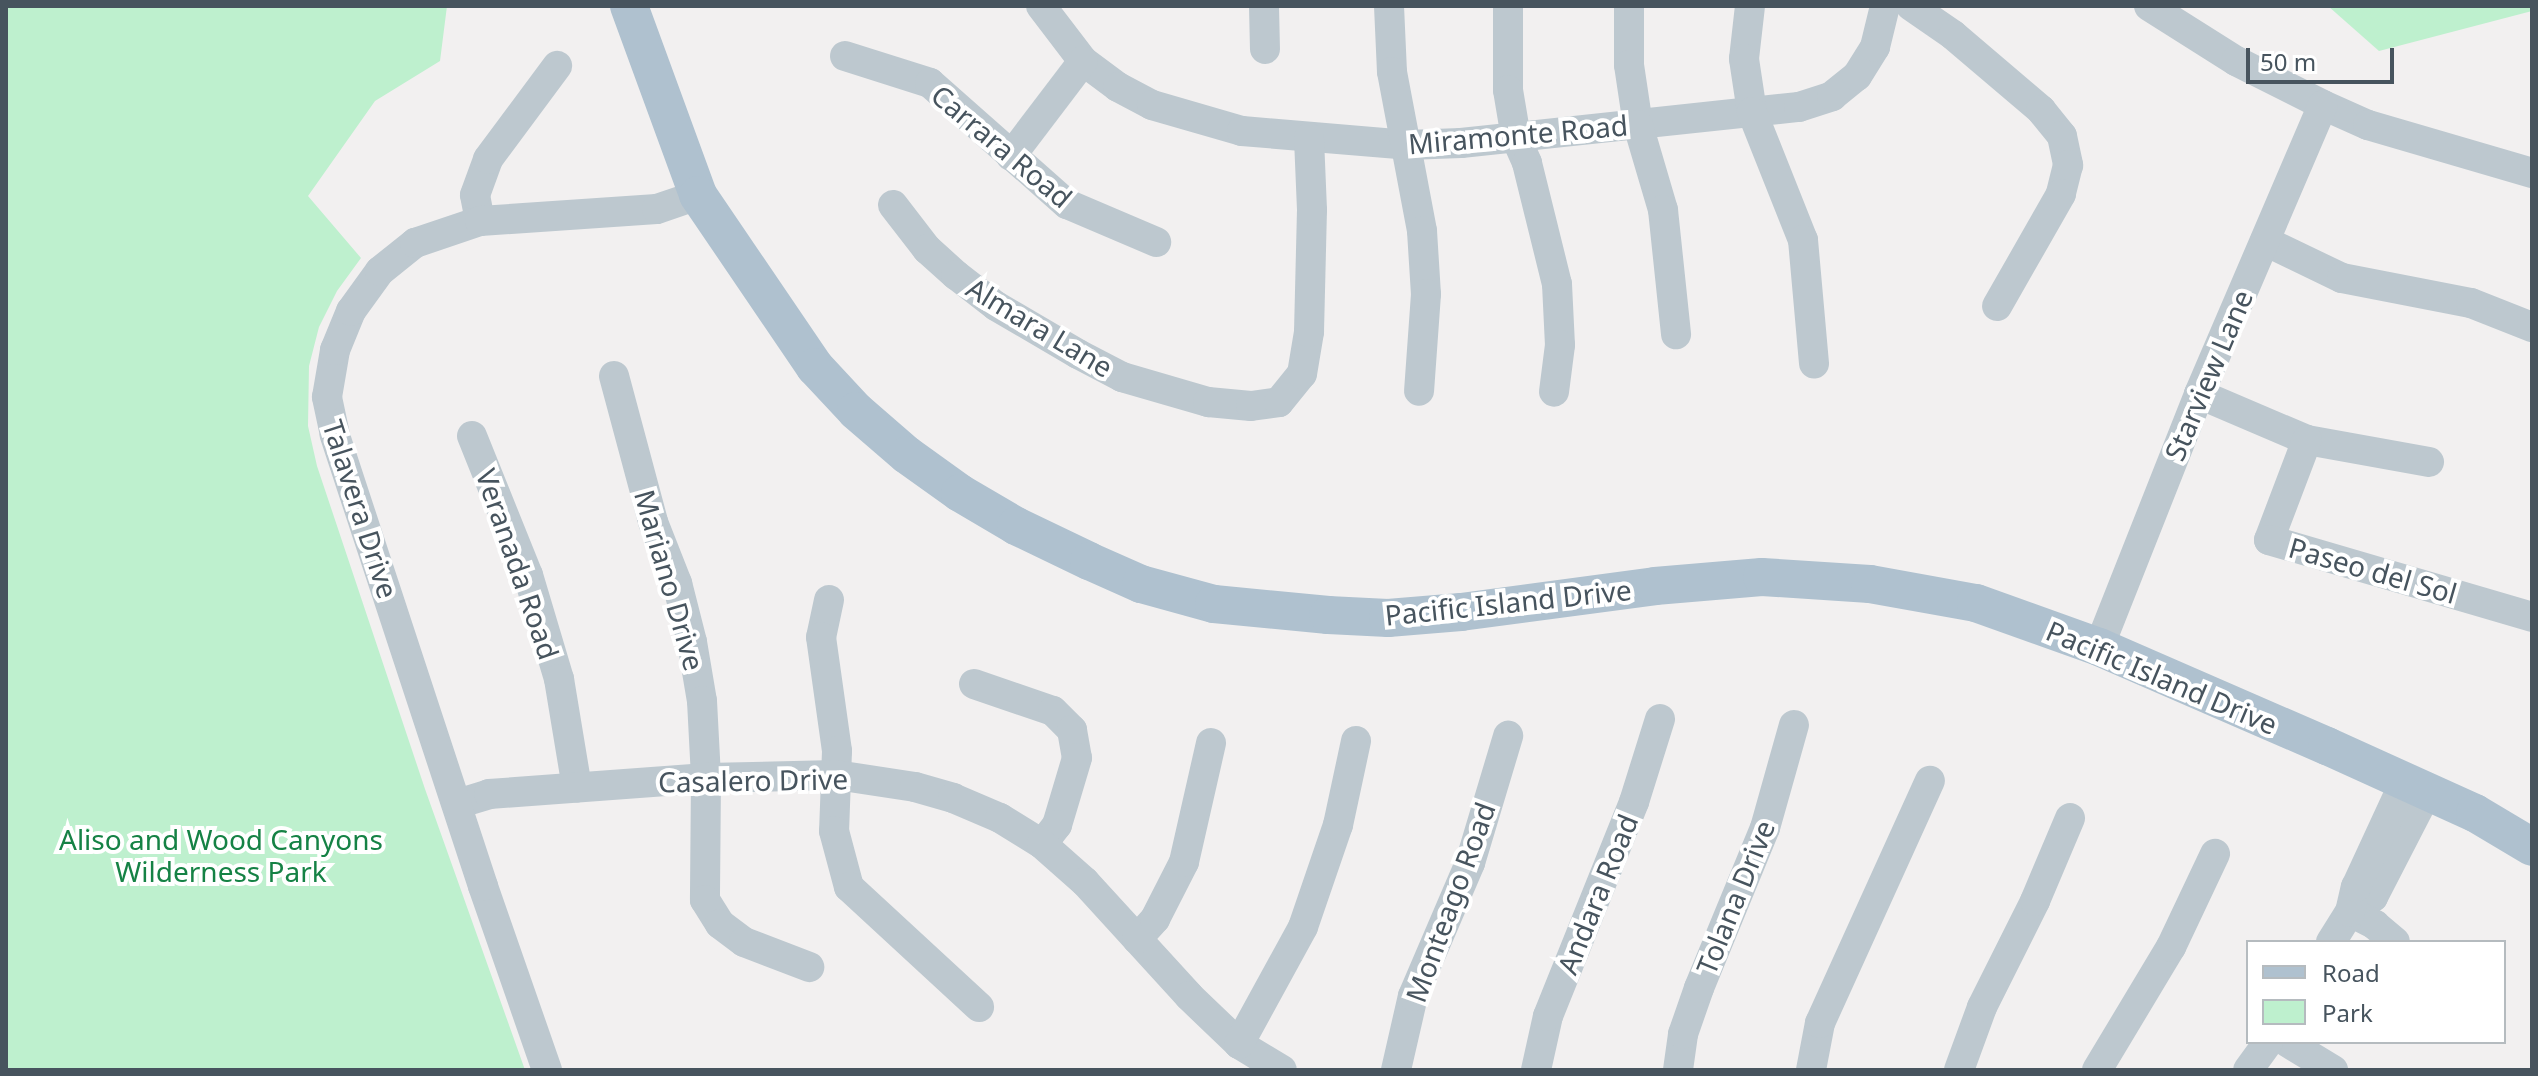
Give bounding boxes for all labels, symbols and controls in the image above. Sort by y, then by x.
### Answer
scale bar [2250,32,2398,82]
text: 50 m [2260,45,2316,78]
street label: Carrara Road [925,78,1079,214]
street label: Miramonte Road [1407,108,1629,160]
street label: Almara Lane [961,270,1119,384]
street label: Starview Lane [2157,285,2259,465]
street label: Talavera Drive [316,416,406,602]
street label: Veranada Road [470,464,566,664]
street label: Mariano Drive [628,486,712,674]
street label: Paseo del Sol [2285,530,2461,610]
street label: Pacific Island Drive [1383,572,1633,632]
street label: Pacific Island Drive [2041,613,2283,741]
street label: Casalero Drive [658,762,848,798]
street label: Monteago Road [1398,798,1502,1006]
street label: Andara Road [1550,809,1644,979]
street label: Tolana Drive [1689,815,1781,979]
park label: Aliso and Wood Canyons Wilderness Park [59,822,383,888]
legend [2246,940,2506,1044]
text: Road [2322,956,2380,989]
text: Park [2322,996,2373,1029]

